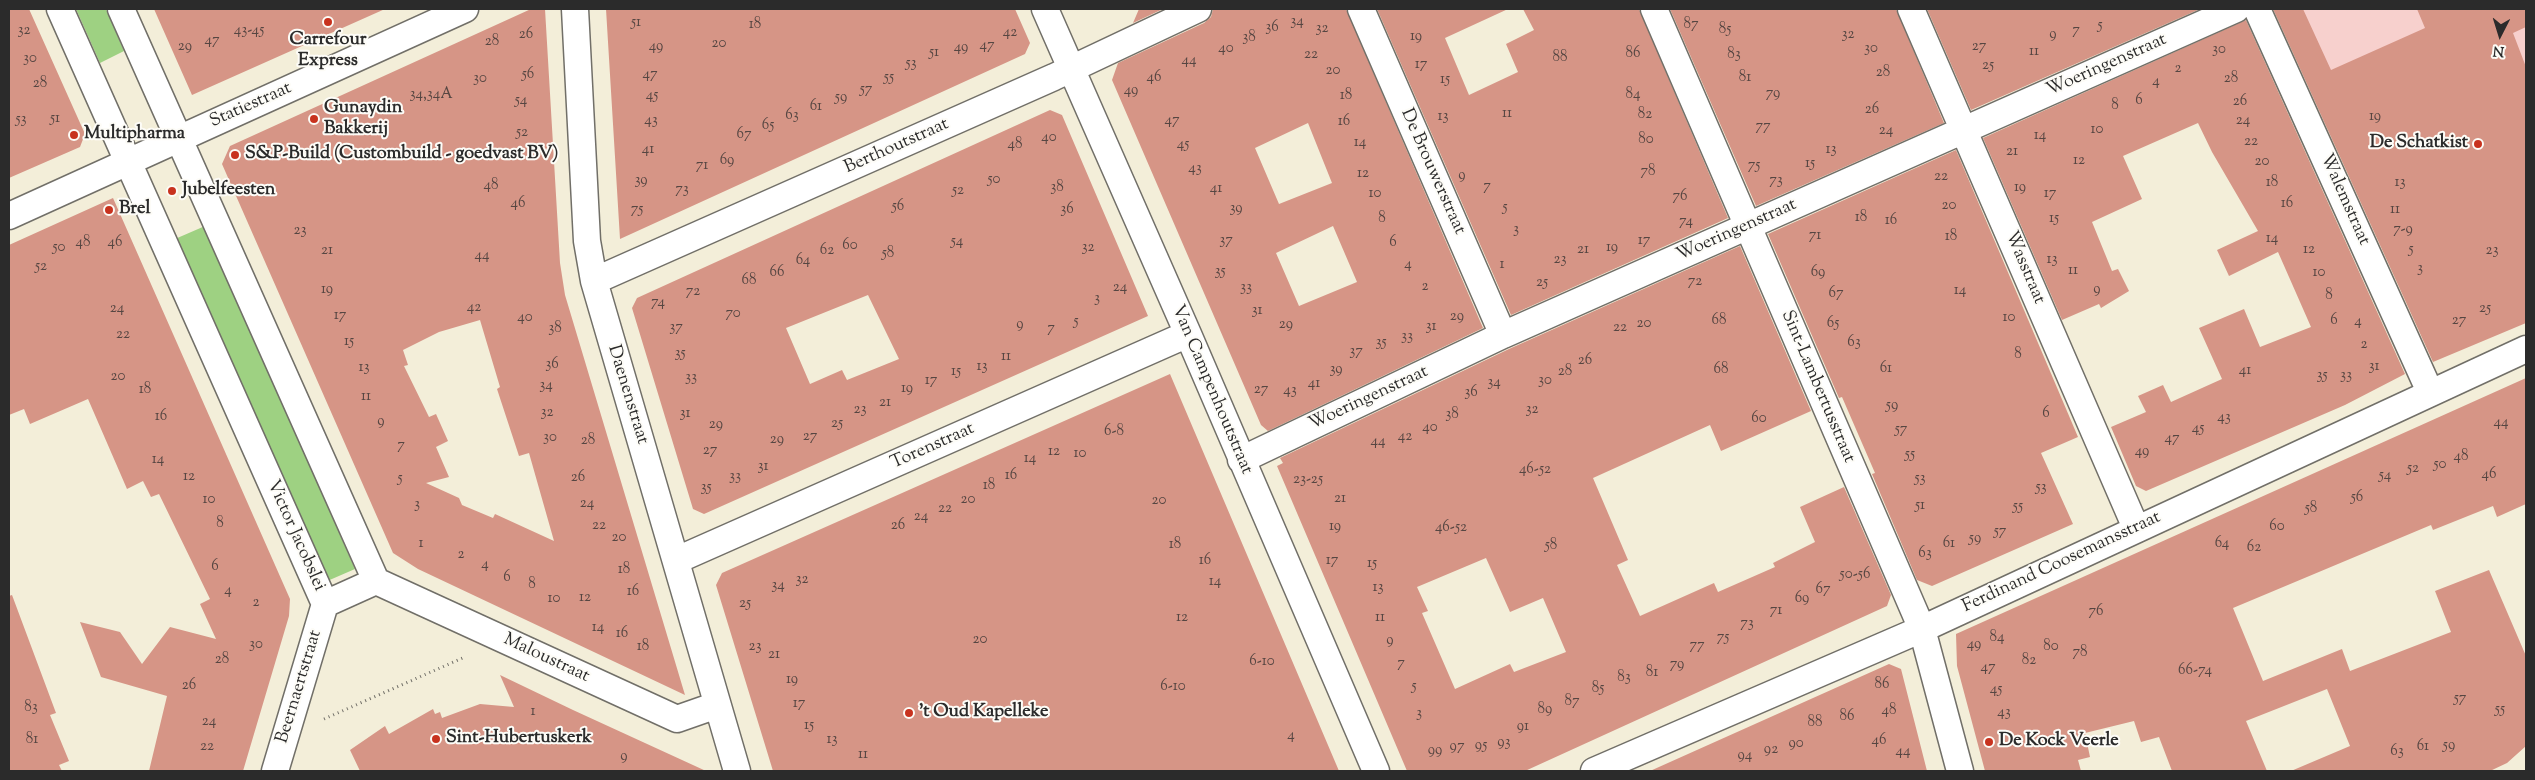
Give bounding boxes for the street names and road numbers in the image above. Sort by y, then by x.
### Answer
street label: Woeringenstraat [2044,30,2170,102]
street label: Statiestraat [207,78,295,134]
street label: De Brouwerstraat [1395,106,1469,238]
street label: Berthoutstraat [841,114,953,180]
street label: Walemstraat [2314,151,2374,249]
street label: Woeringenstraat [1674,195,1800,267]
street label: Wasstraat [1999,228,2049,308]
street label: Van Campenhoutstraat [1166,302,1256,478]
street label: Sint-Lambertusstraat [1775,307,1859,467]
street label: Daenenstraat [602,343,652,447]
street label: Woeringenstraat [1306,362,1432,436]
street label: Torenstraat [888,419,978,475]
street label: Victor Jacobslei [261,477,329,595]
street label: Ferdinand Coosemansstraat [1959,508,2165,618]
street label: Beernaertstraat [273,628,327,746]
street label: Maloustraat [500,630,592,688]

